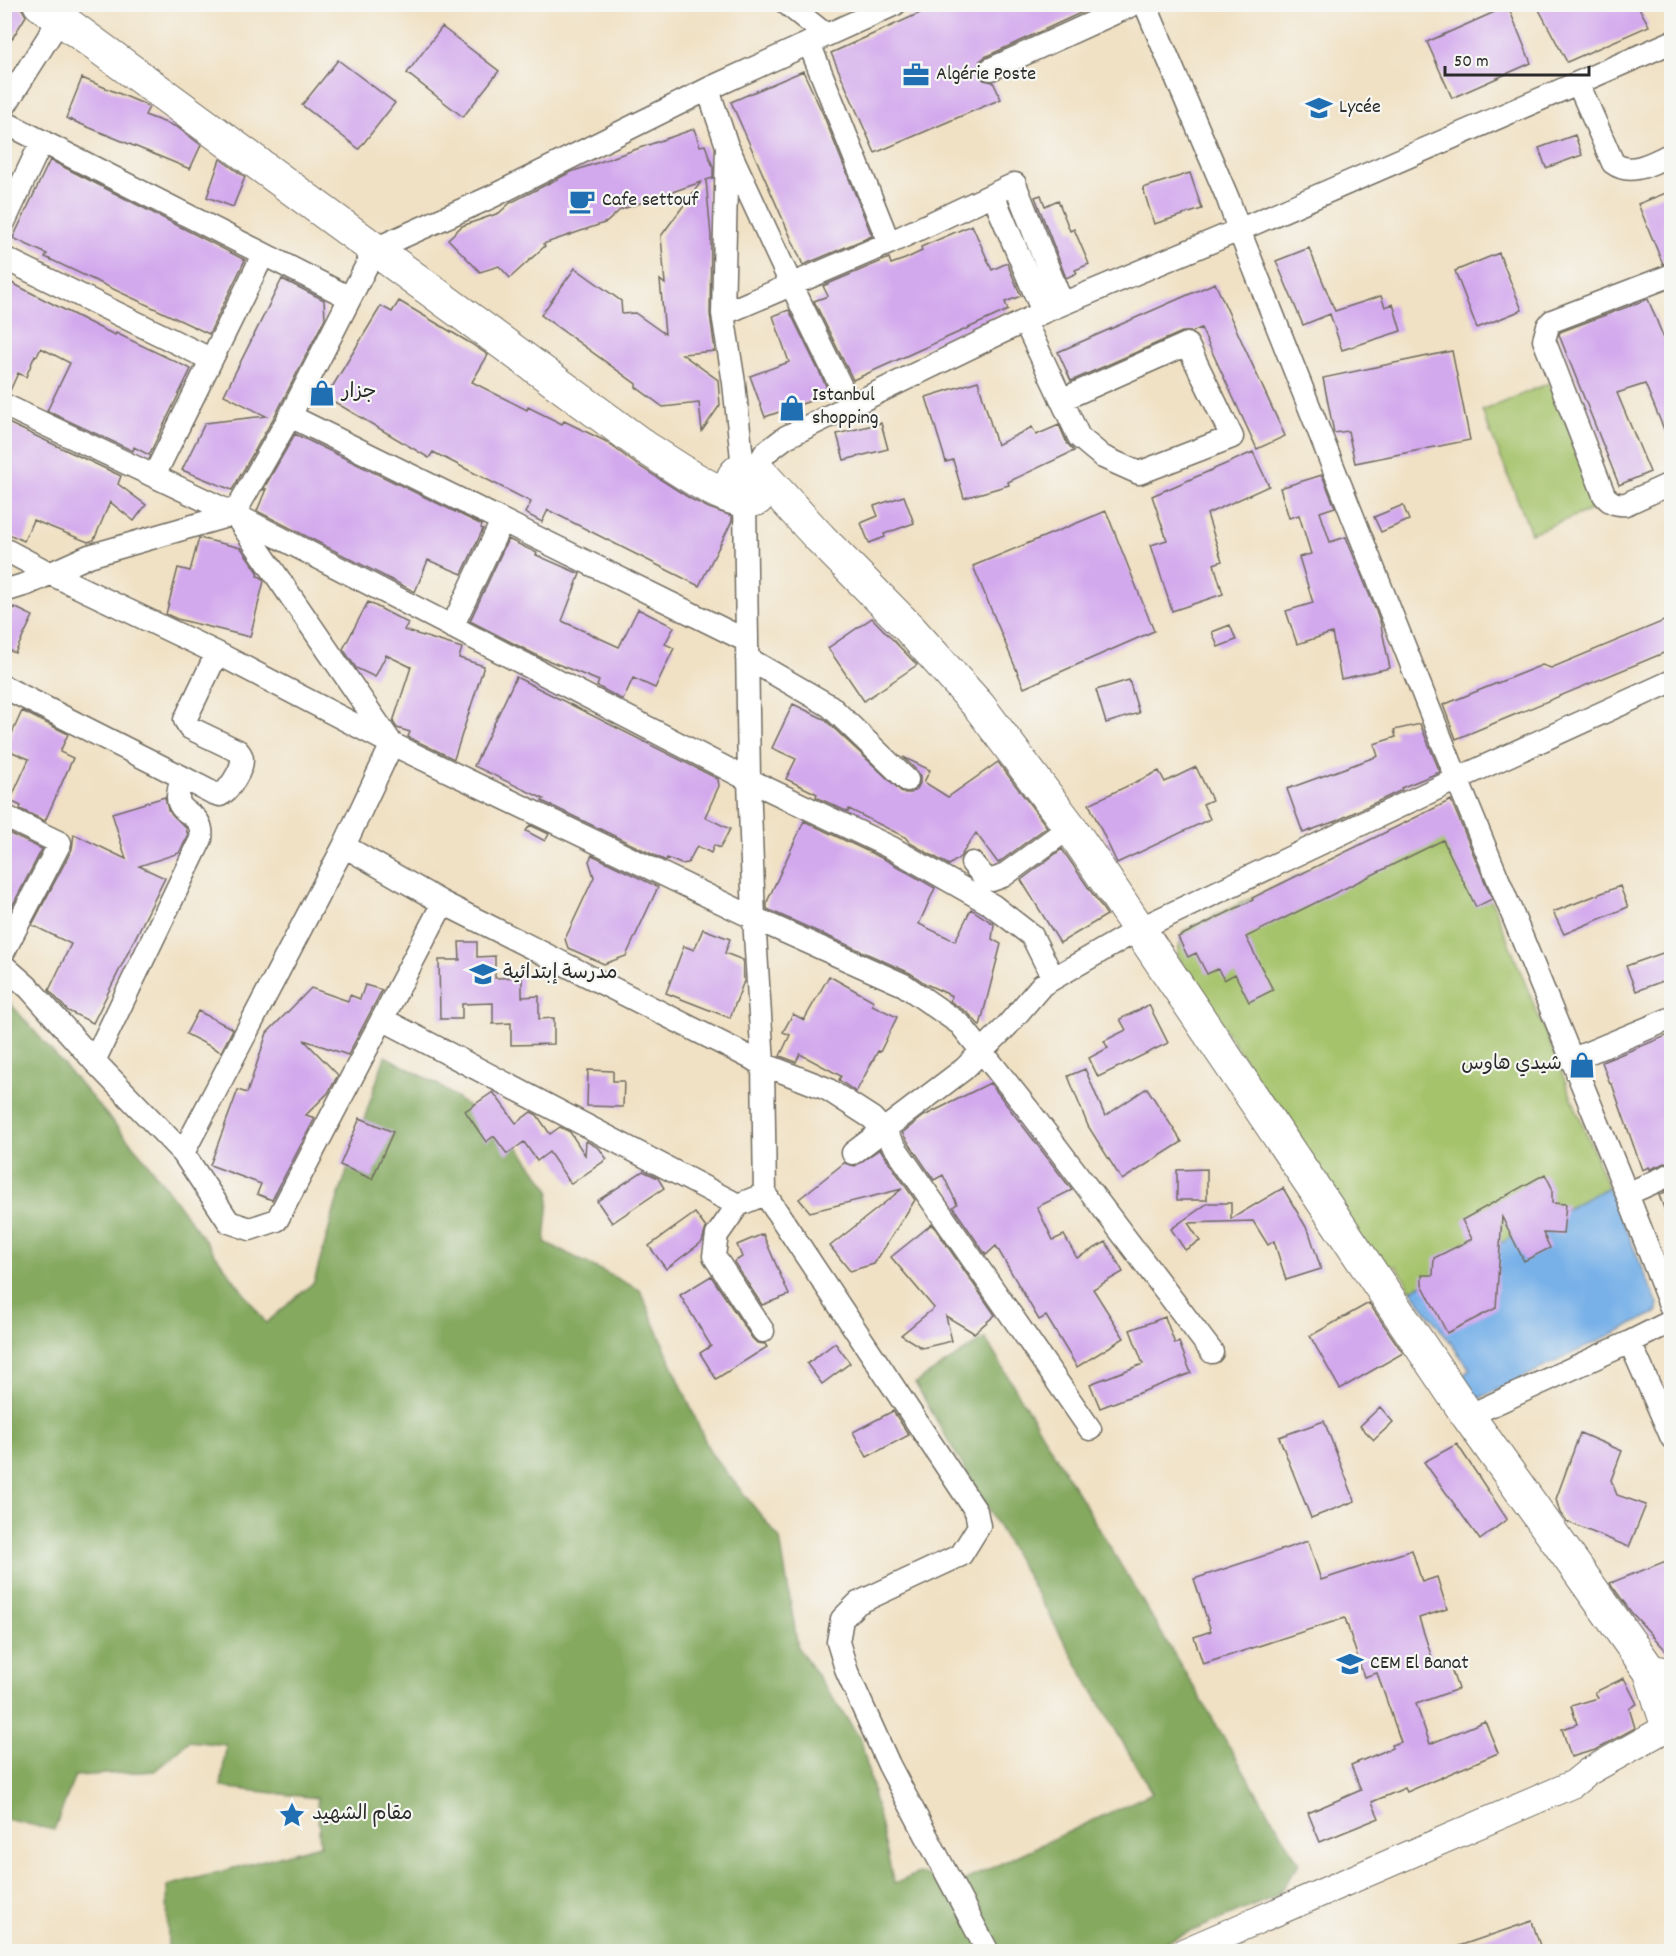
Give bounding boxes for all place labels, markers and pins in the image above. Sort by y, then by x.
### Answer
office icon: Algérie Poste [901,60,931,90]
place label: Algérie Poste [936,61,1036,89]
school or university icon: Lycée [1304,93,1334,123]
place label: Lycée [1339,94,1381,122]
cafe icon: Cafe settouf [567,186,597,216]
place label: Cafe settouf [602,187,699,215]
shop icon: جزار [307,378,337,408]
place label: جزار [340,379,377,407]
place label: Istanbul shopping [812,382,879,433]
shop icon: Istanbul shopping [777,393,807,423]
school or university icon: مدرسة إبتدائية [468,959,498,989]
place label: مدرسة إبتدائية [503,960,618,988]
shop icon: شيدي هاوس [1567,1050,1597,1080]
place label: شيدي هاوس [1461,1051,1562,1079]
school or university icon: CEM El Banat [1335,1649,1365,1679]
place label: CEM El Banat [1370,1650,1469,1678]
place icon: مقام الشهيد [277,1800,307,1830]
place label: مقام الشهيد [312,1801,412,1829]

